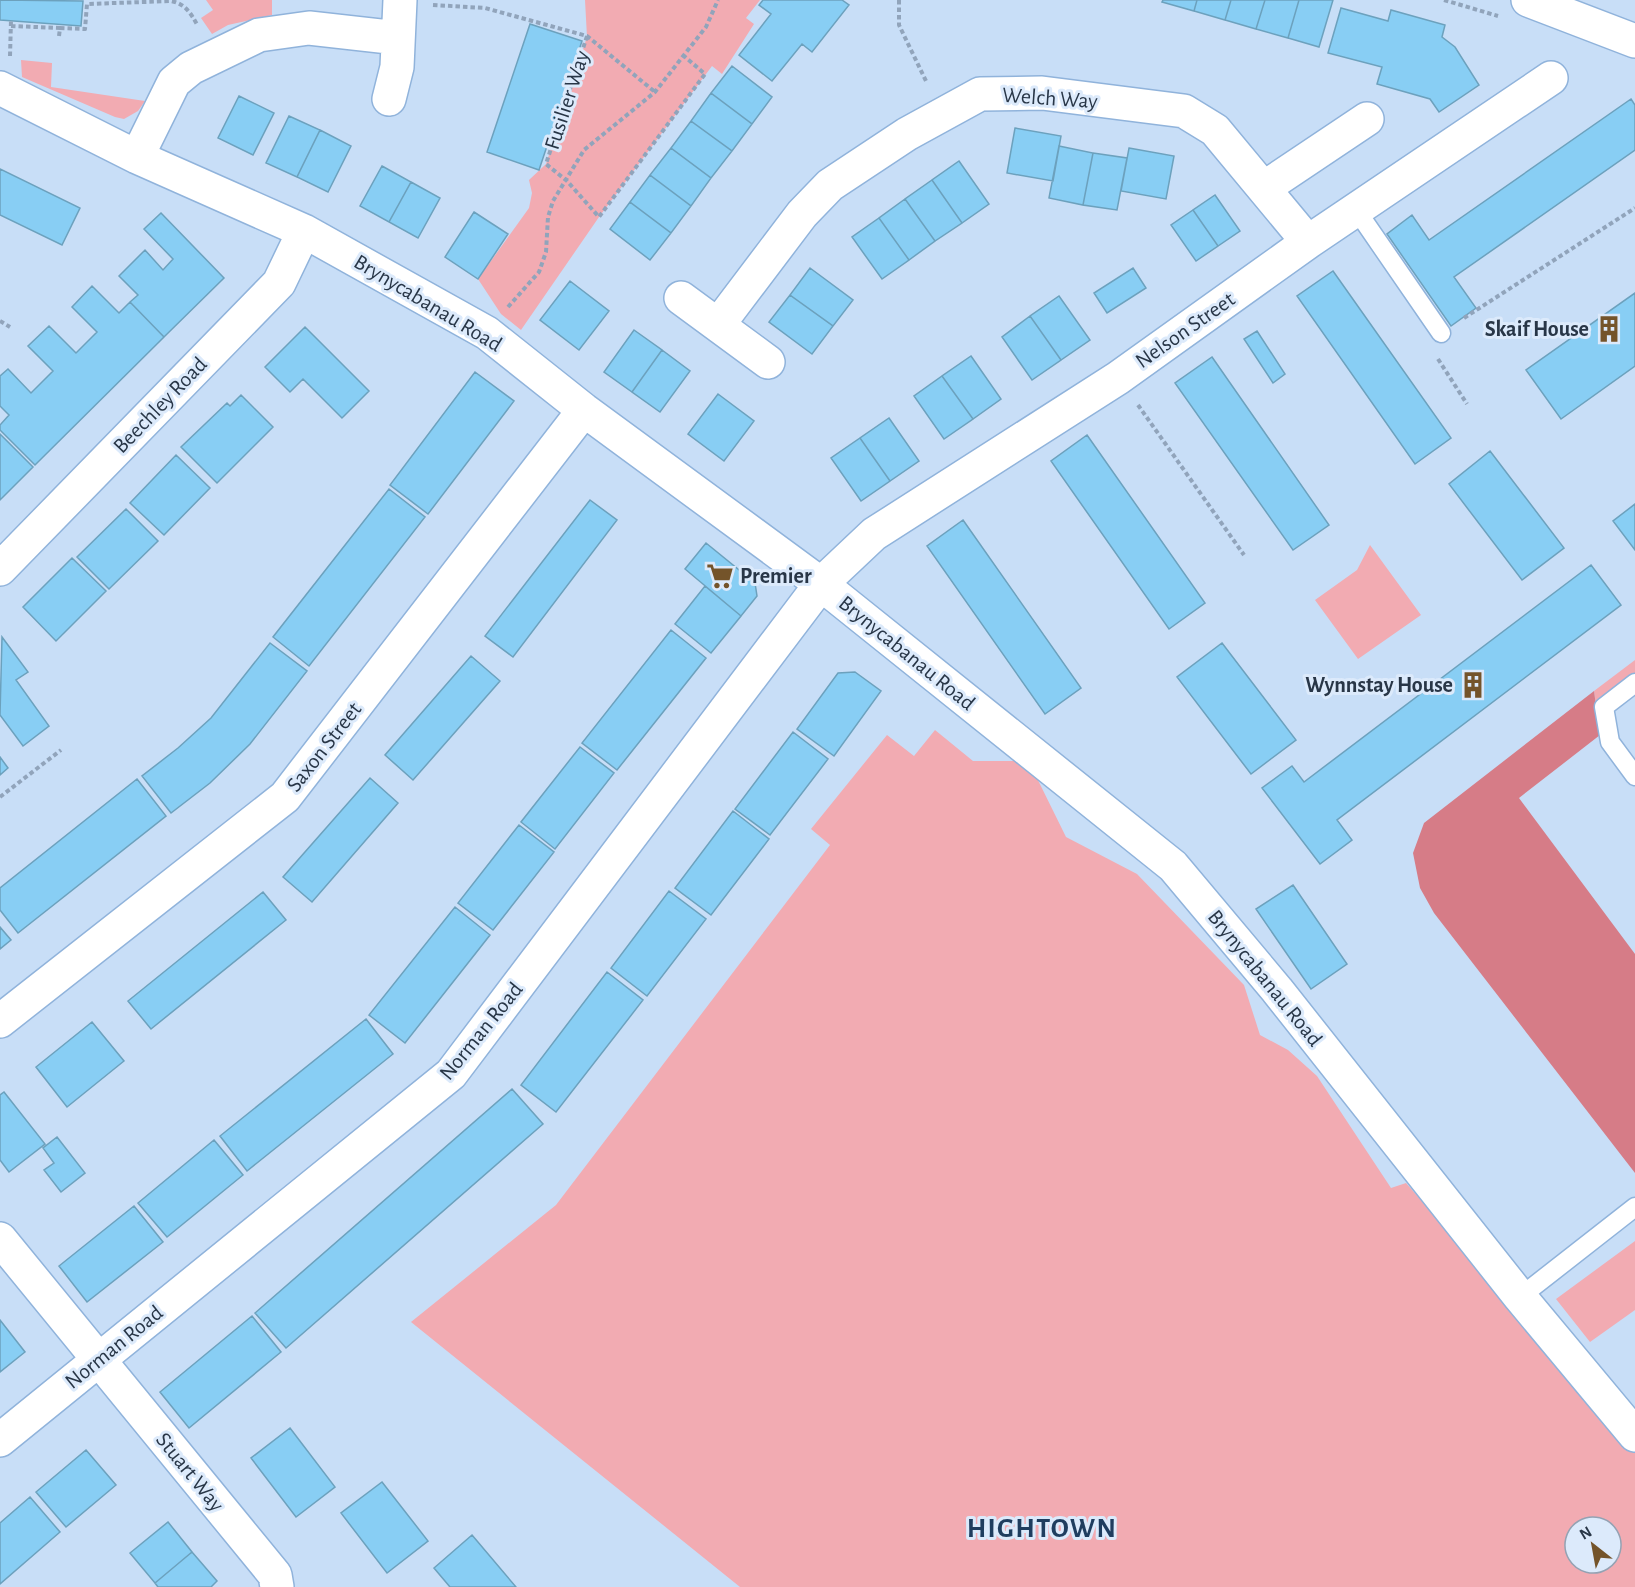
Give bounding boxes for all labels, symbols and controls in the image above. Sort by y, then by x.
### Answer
street label: Fusilier Way [541,47,593,152]
street label: Welch Way [1002,84,1099,112]
street label: Brynycabanau Road [350,250,506,356]
street label: Nelson Street [1131,288,1239,372]
building icon: Skaif House [1594,314,1624,344]
place label: Skaif House [1485,318,1589,340]
street label: Beechley Road [109,353,211,457]
supermarket icon: Premier [705,561,735,591]
place label: Premier [740,565,812,587]
street label: Brynycabanau Road [835,592,979,714]
building icon: Wynnstay House [1458,670,1488,700]
place label: Wynnstay House [1305,674,1453,697]
street label: Saxon Street [282,698,366,796]
street label: Brynycabanau Road [1204,906,1326,1050]
street label: Norman Road [435,978,527,1084]
street label: Norman Road [61,1301,167,1393]
street label: Stuart Way [152,1429,229,1516]
district label: HIGHTOWN [967,1515,1117,1543]
north arrow [1563,1515,1623,1575]
text: N [1577,1523,1595,1543]

